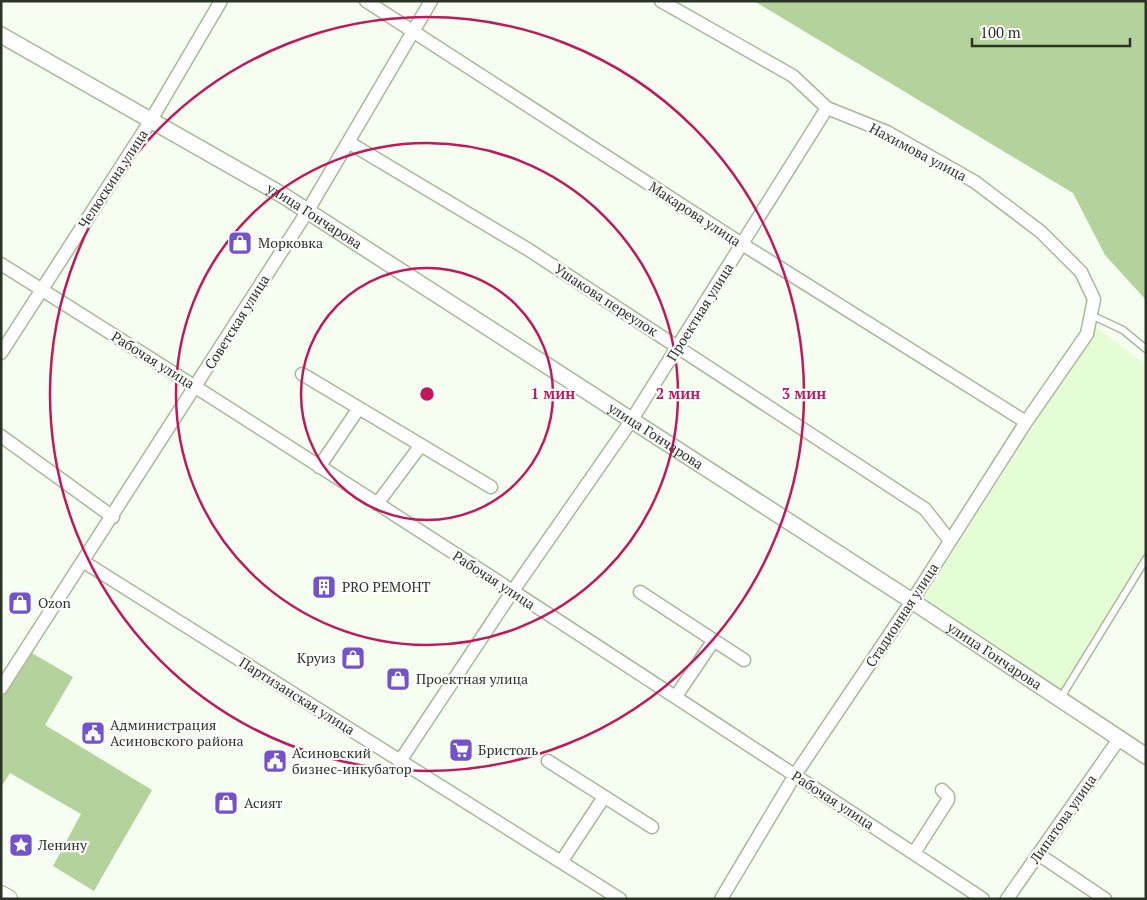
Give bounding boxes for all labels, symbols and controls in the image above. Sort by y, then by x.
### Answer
scale bar [972,15,1130,47]
text: 100 m [980,22,1021,42]
street label: Нахимова улица [866,118,970,185]
street label: Челюскина улица [73,126,152,232]
street label: Макарова улица [646,177,745,250]
street label: улица Гончарова [263,178,366,253]
shop icon: Морковка [227,230,253,256]
place label: Морковка [258,233,323,252]
street label: Ушакова переулок [551,259,662,340]
street label: Проектная улица [662,259,737,364]
street label: Советская улица [200,271,273,373]
street label: Рабочая улица [108,326,198,393]
text: 1 мин [531,383,575,403]
text: 2 мин [656,383,700,403]
text: 3 мин [782,383,826,403]
centre of rings [418,385,436,403]
street label: улица Гончарова [604,397,707,473]
street label: Рабочая улица [449,546,539,613]
street label: Стадионная улица [861,559,942,670]
building icon: PRO РЕМОНТ [311,574,337,600]
place label: PRO РЕМОНТ [342,577,431,596]
shop icon: Ozon [7,590,33,616]
place label: Ozon [38,593,72,612]
street label: улица Гончарова [943,617,1046,694]
shop icon: Круиз [340,645,366,671]
place label: Круиз [297,648,336,667]
street label: Партизанская улица [236,652,359,739]
shop icon: Проектная улица [385,666,411,692]
place label: Проектная улица [416,669,528,688]
place label: Администрация Асиновского района [110,715,244,750]
public building icon: Администрация Асиновского района [80,720,106,746]
supermarket icon: Бристоль [448,737,474,763]
place label: Бристоль [478,740,538,759]
place label: Асиновский бизнес-инкубатор [292,743,412,778]
public building icon: Асиновский бизнес-инкубатор [262,748,288,774]
street label: Рабочая улица [788,766,878,833]
street label: Липатова улица [1024,770,1100,868]
shop icon: Асият [213,790,239,816]
place label: Асият [244,793,283,812]
place icon: Ленину [8,832,34,858]
place label: Ленину [37,835,88,854]

